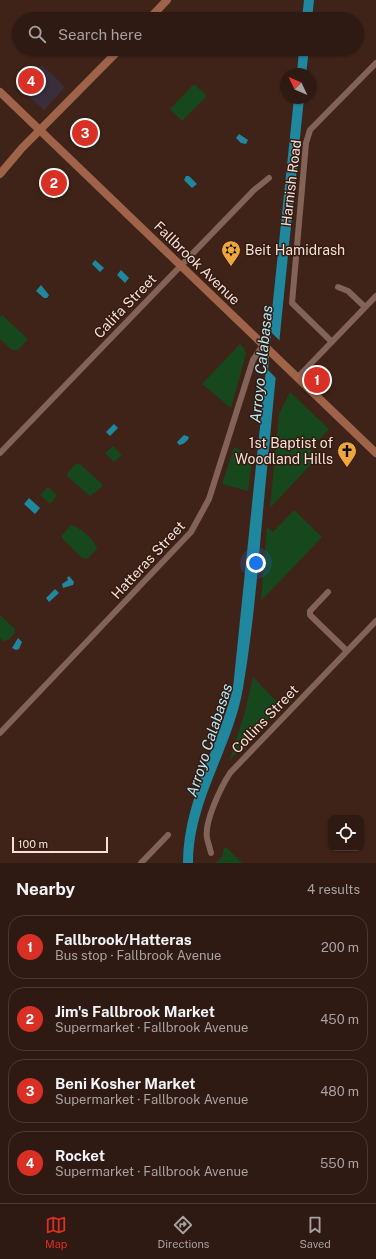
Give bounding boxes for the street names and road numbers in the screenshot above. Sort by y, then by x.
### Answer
street label: Harnish Road [278,139,304,227]
street label: Fallbrook Avenue [151,218,243,308]
street label: Califa Street [91,271,159,341]
street label: Hatteras Street [108,518,188,602]
street label: Collins Street [228,682,302,756]

